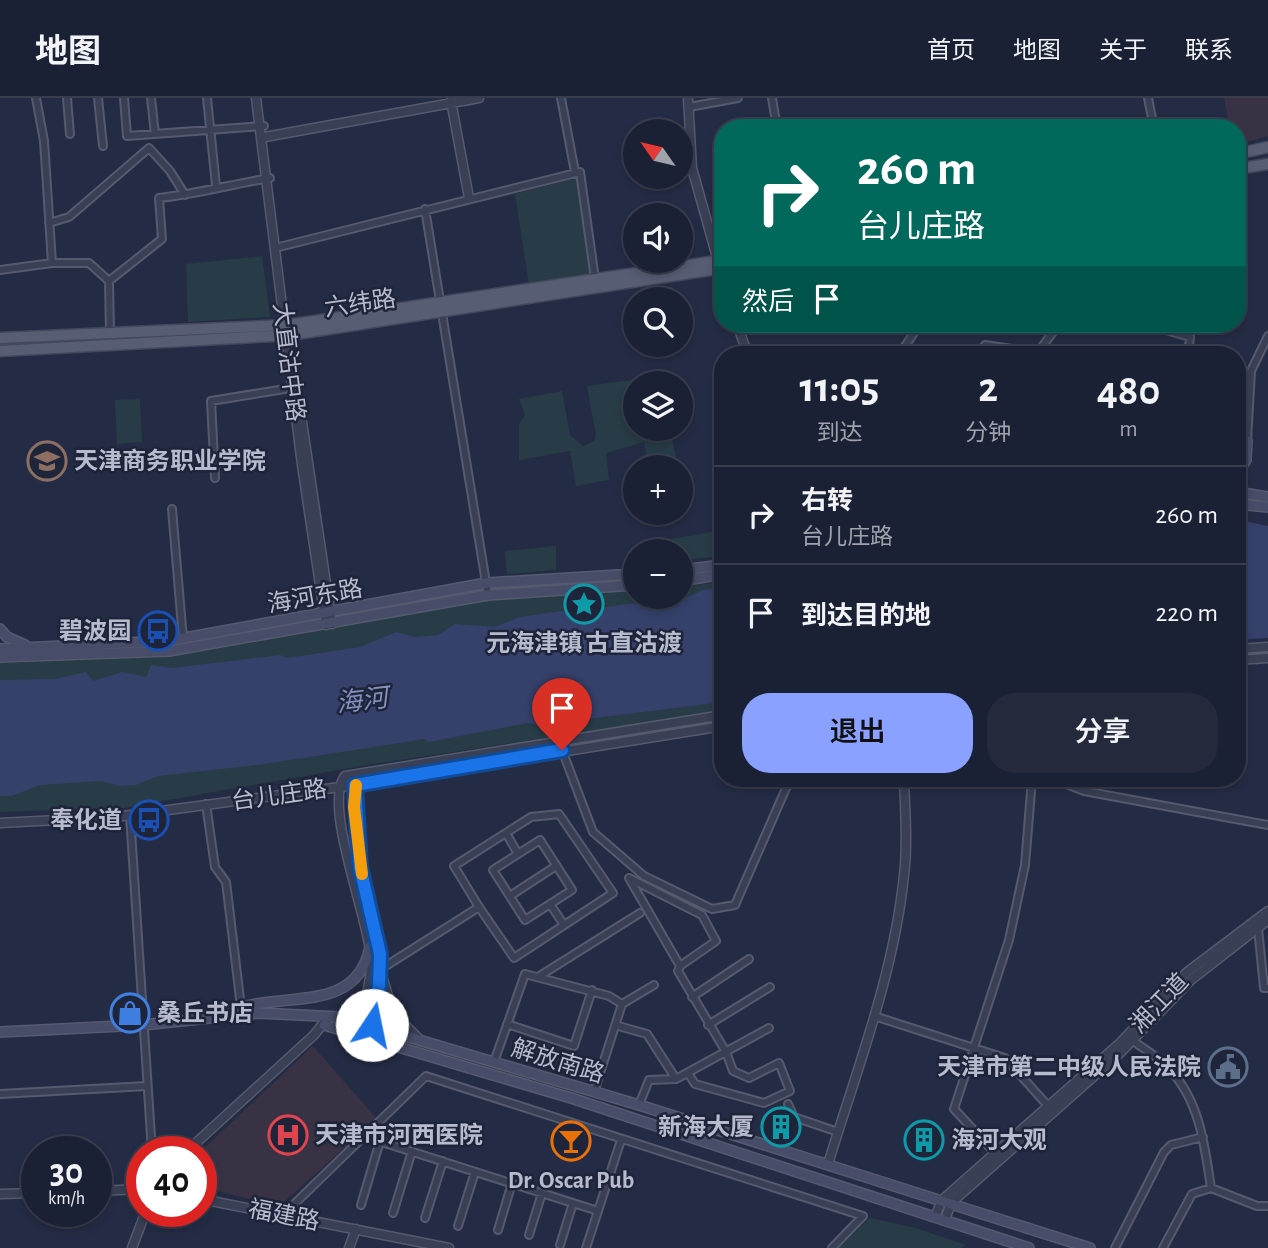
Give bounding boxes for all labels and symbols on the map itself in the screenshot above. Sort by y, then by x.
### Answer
north arrow [623,119,693,189]
street label: 六纬路 [323,285,397,321]
street label: 大直沽中路 [269,301,309,423]
school or university icon: 天津商务职业学院 [26,440,68,482]
place label: 天津商务职业学院 [74,448,266,474]
street label: 海河东路 [265,575,365,617]
place icon: 元海津镇 古直沽渡 [563,583,605,625]
bus stop icon: 碧波园 [137,610,179,652]
place label: 碧波园 [59,618,131,644]
place label: 元海津镇 古直沽渡 [486,630,682,656]
pin [532,678,592,750]
water label: 海河 [335,683,394,717]
street label: 台儿庄路 [230,775,328,815]
bus stop icon: 奉化道 [128,799,170,841]
place label: 奉化道 [50,807,122,833]
street label: 湘江道 [1125,968,1193,1038]
position arrow [335,988,409,1062]
shop icon: 桑丘书店 [109,992,151,1034]
place label: 桑丘书店 [157,1000,253,1026]
street label: 解放南路 [508,1035,608,1087]
public building icon: 天津市第二中级人民法院 [1207,1046,1249,1088]
place label: 天津市第二中级人民法院 [937,1054,1201,1080]
building icon: 新海大厦 [760,1106,802,1148]
hospital icon: 天津市河西医院 [267,1114,309,1156]
place label: 新海大厦 [658,1114,754,1140]
building icon: 海河大观 [903,1119,945,1161]
bar icon: Dr. Oscar Pub [550,1120,592,1162]
place label: 天津市河西医院 [315,1122,483,1148]
place label: 海河大观 [951,1127,1047,1153]
speed limit sign: 40 [126,1136,217,1227]
place label: Dr. Oscar Pub [508,1169,634,1193]
street label: 福建路 [246,1195,322,1235]

